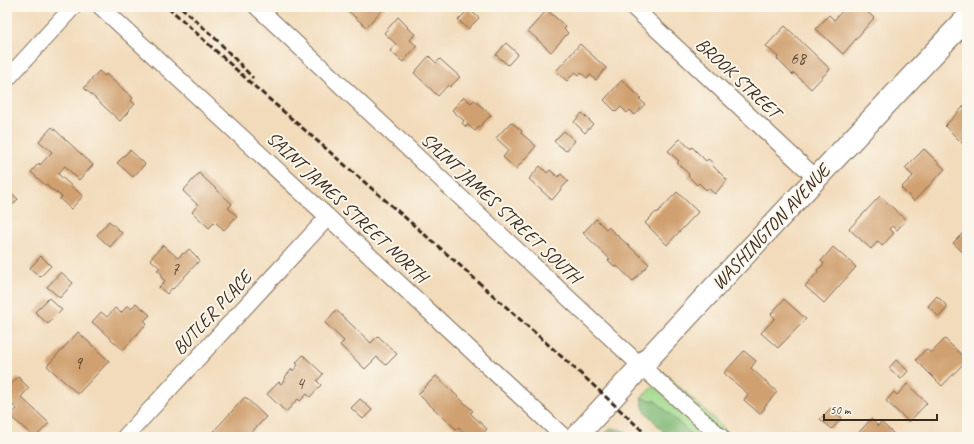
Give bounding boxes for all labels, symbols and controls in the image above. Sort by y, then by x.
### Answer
street label: BROOK STREET [690,32,789,126]
house number: 68 [790,48,808,69]
street label: SAINT JAMES STREET NORTH [261,126,435,290]
street label: SAINT JAMES STREET SOUTH [416,127,589,291]
street label: WASHINGTON AVENUE [707,157,837,295]
house number: 7 [171,259,180,280]
street label: BUTLER PLACE [167,264,259,360]
house number: 9 [74,353,83,374]
house number: 4 [296,373,306,394]
scale bar [824,396,937,422]
text: 50 m [830,402,852,418]

